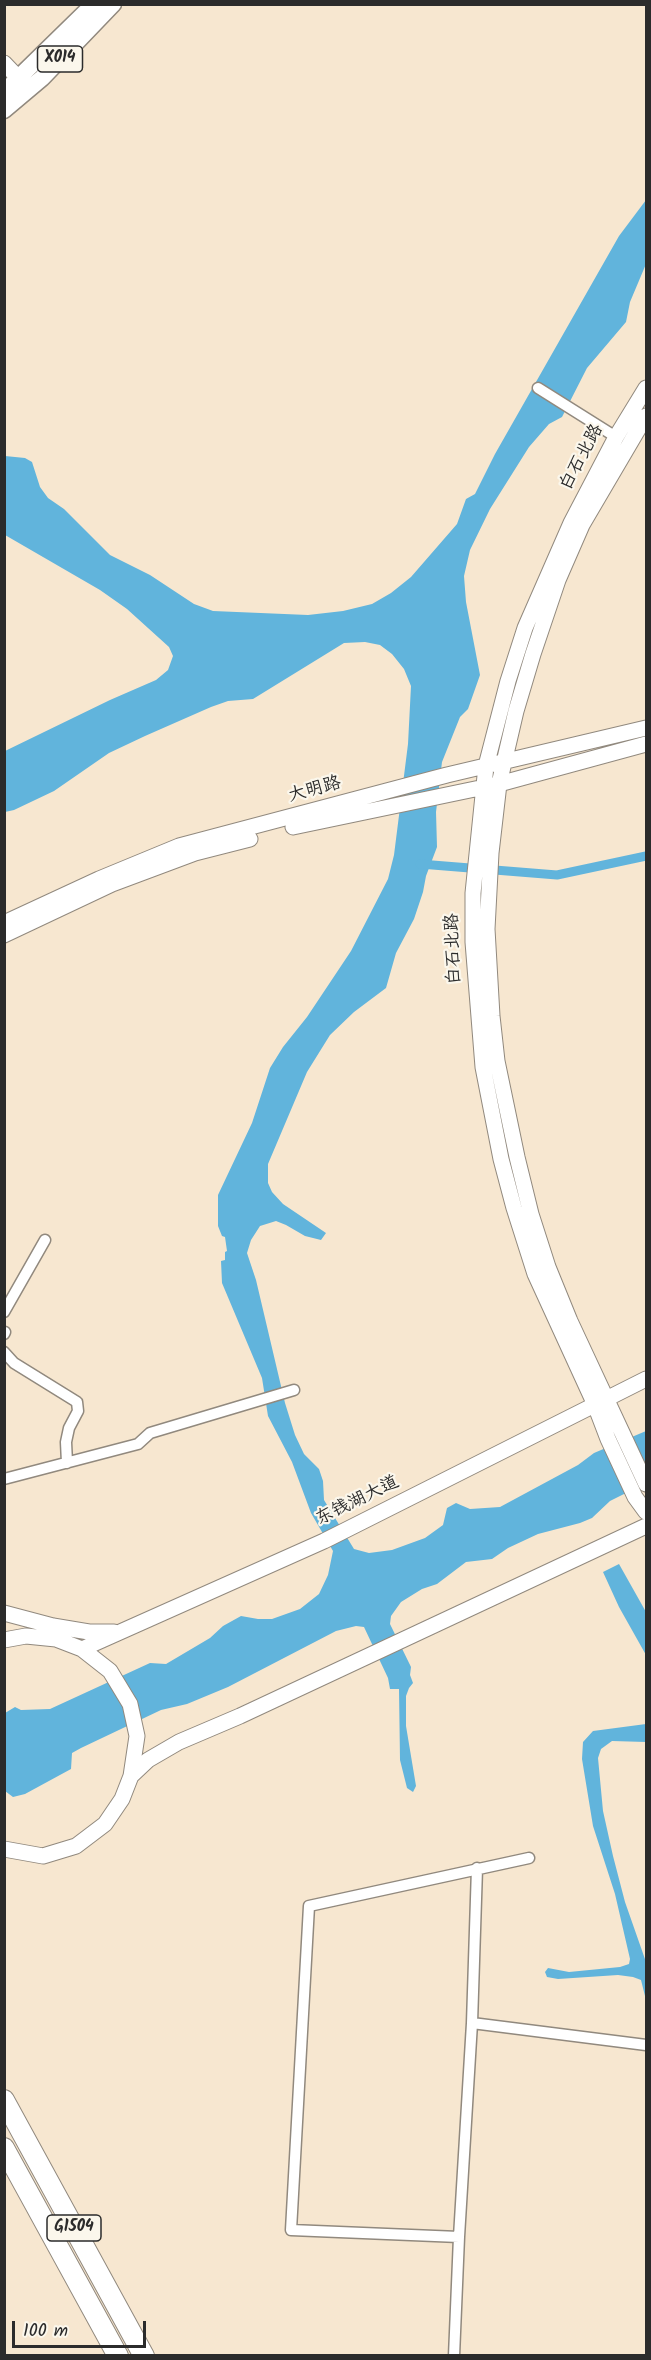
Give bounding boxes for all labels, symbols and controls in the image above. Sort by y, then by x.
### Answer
road number: X014 [38,46,82,72]
street label: 白石北路 [557,421,609,495]
street label: 大明路 [286,774,344,808]
street label: 白石北路 [443,913,467,985]
street label: 东钱湖大道 [313,1473,403,1531]
road number: G1504 [47,2215,101,2241]
scale bar [15,2309,148,2347]
text: 100 m [23,2317,68,2346]

